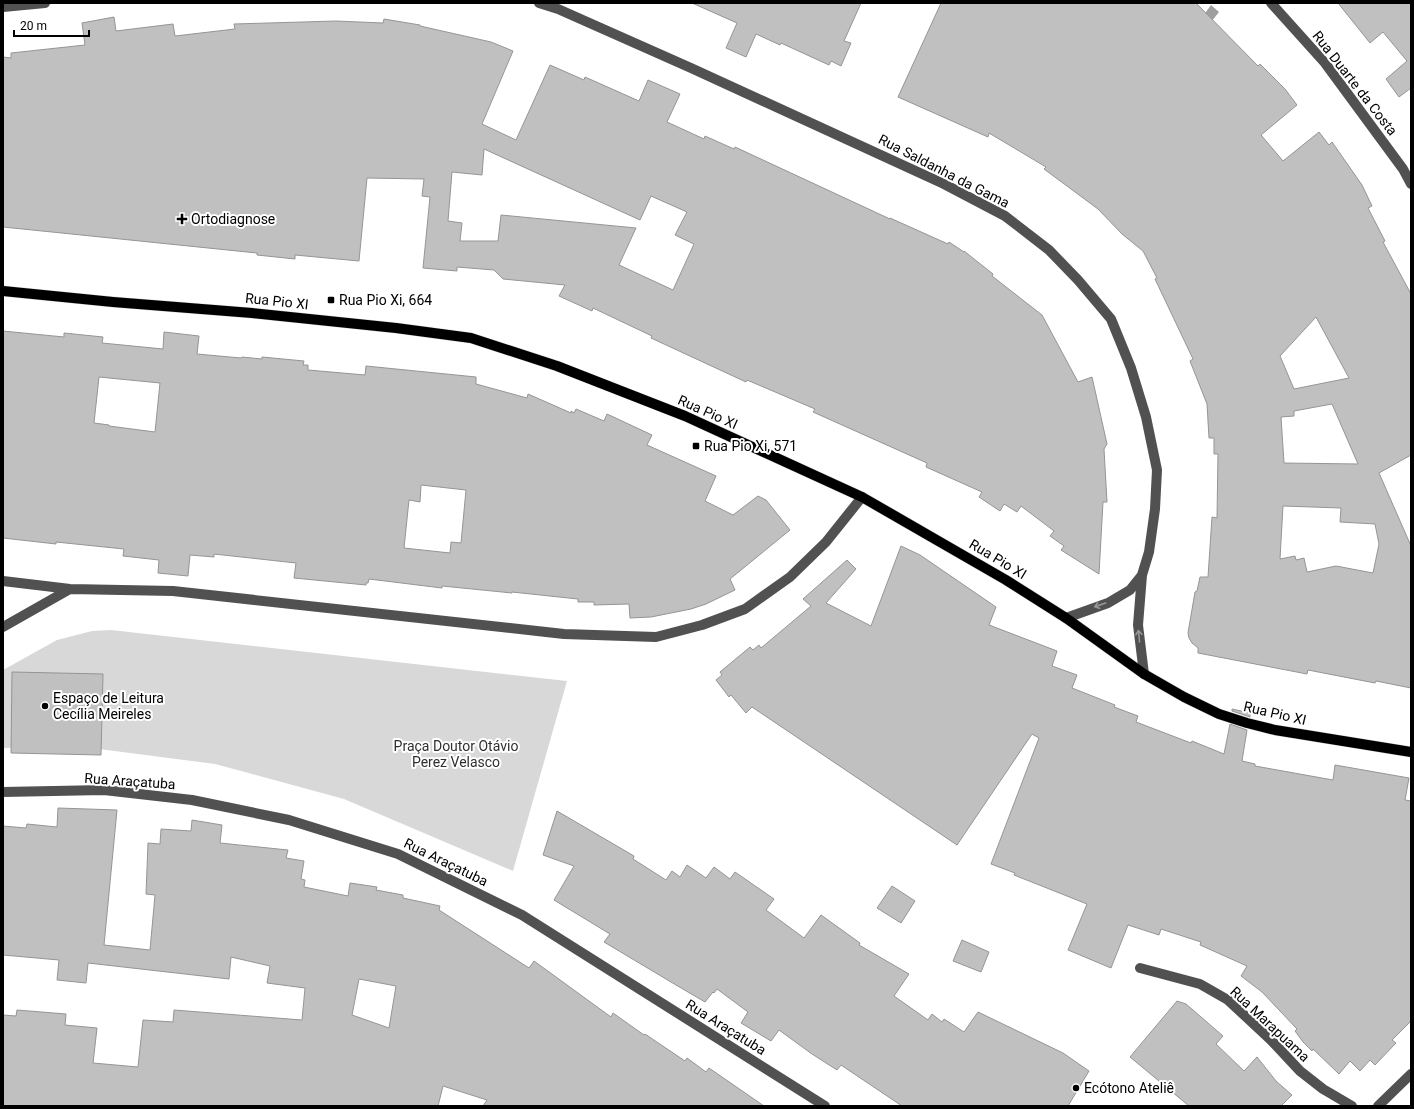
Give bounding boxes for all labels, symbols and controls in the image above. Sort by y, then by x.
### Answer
scale bar [14,12,89,38]
text: 20 m [20,19,47,33]
street label: Rua Duarte da Costa [1309,28,1401,138]
street label: Rua Saldanha da Gama [876,131,1012,211]
place label: Ortodiagnose [191,211,275,227]
marker: Ortodiagnose [176,213,188,225]
street label: Rua Pio XI [244,290,310,312]
place label: Rua Pio Xi, 664 [339,292,432,308]
marker: Rua Pio Xi, 664 [326,295,336,305]
street label: Rua Pio XI [676,392,740,432]
place label: Rua Pio Xi, 571 [704,438,797,454]
marker: Rua Pio Xi, 571 [691,441,701,451]
street label: Rua Pio XI [967,536,1029,582]
one-way arrow [1095,602,1107,610]
one-way arrow [1135,630,1143,643]
place label: Espaço de Leitura Cecília Meireles [53,690,164,722]
street label: Rua Pio XI [1242,698,1308,728]
marker: Espaço de Leitura Cecília Meireles [40,701,50,711]
park label: Praça Doutor Otávio Perez Velasco [394,738,518,770]
street label: Rua Araçatuba [84,770,176,792]
street label: Rua Araçatuba [401,835,491,889]
street label: Rua Marapuama [1227,983,1313,1065]
street label: Rua Araçatuba [683,996,769,1058]
place label: Ecótono Ateliê [1084,1080,1174,1096]
marker: Ecótono Ateliê [1071,1083,1081,1093]

